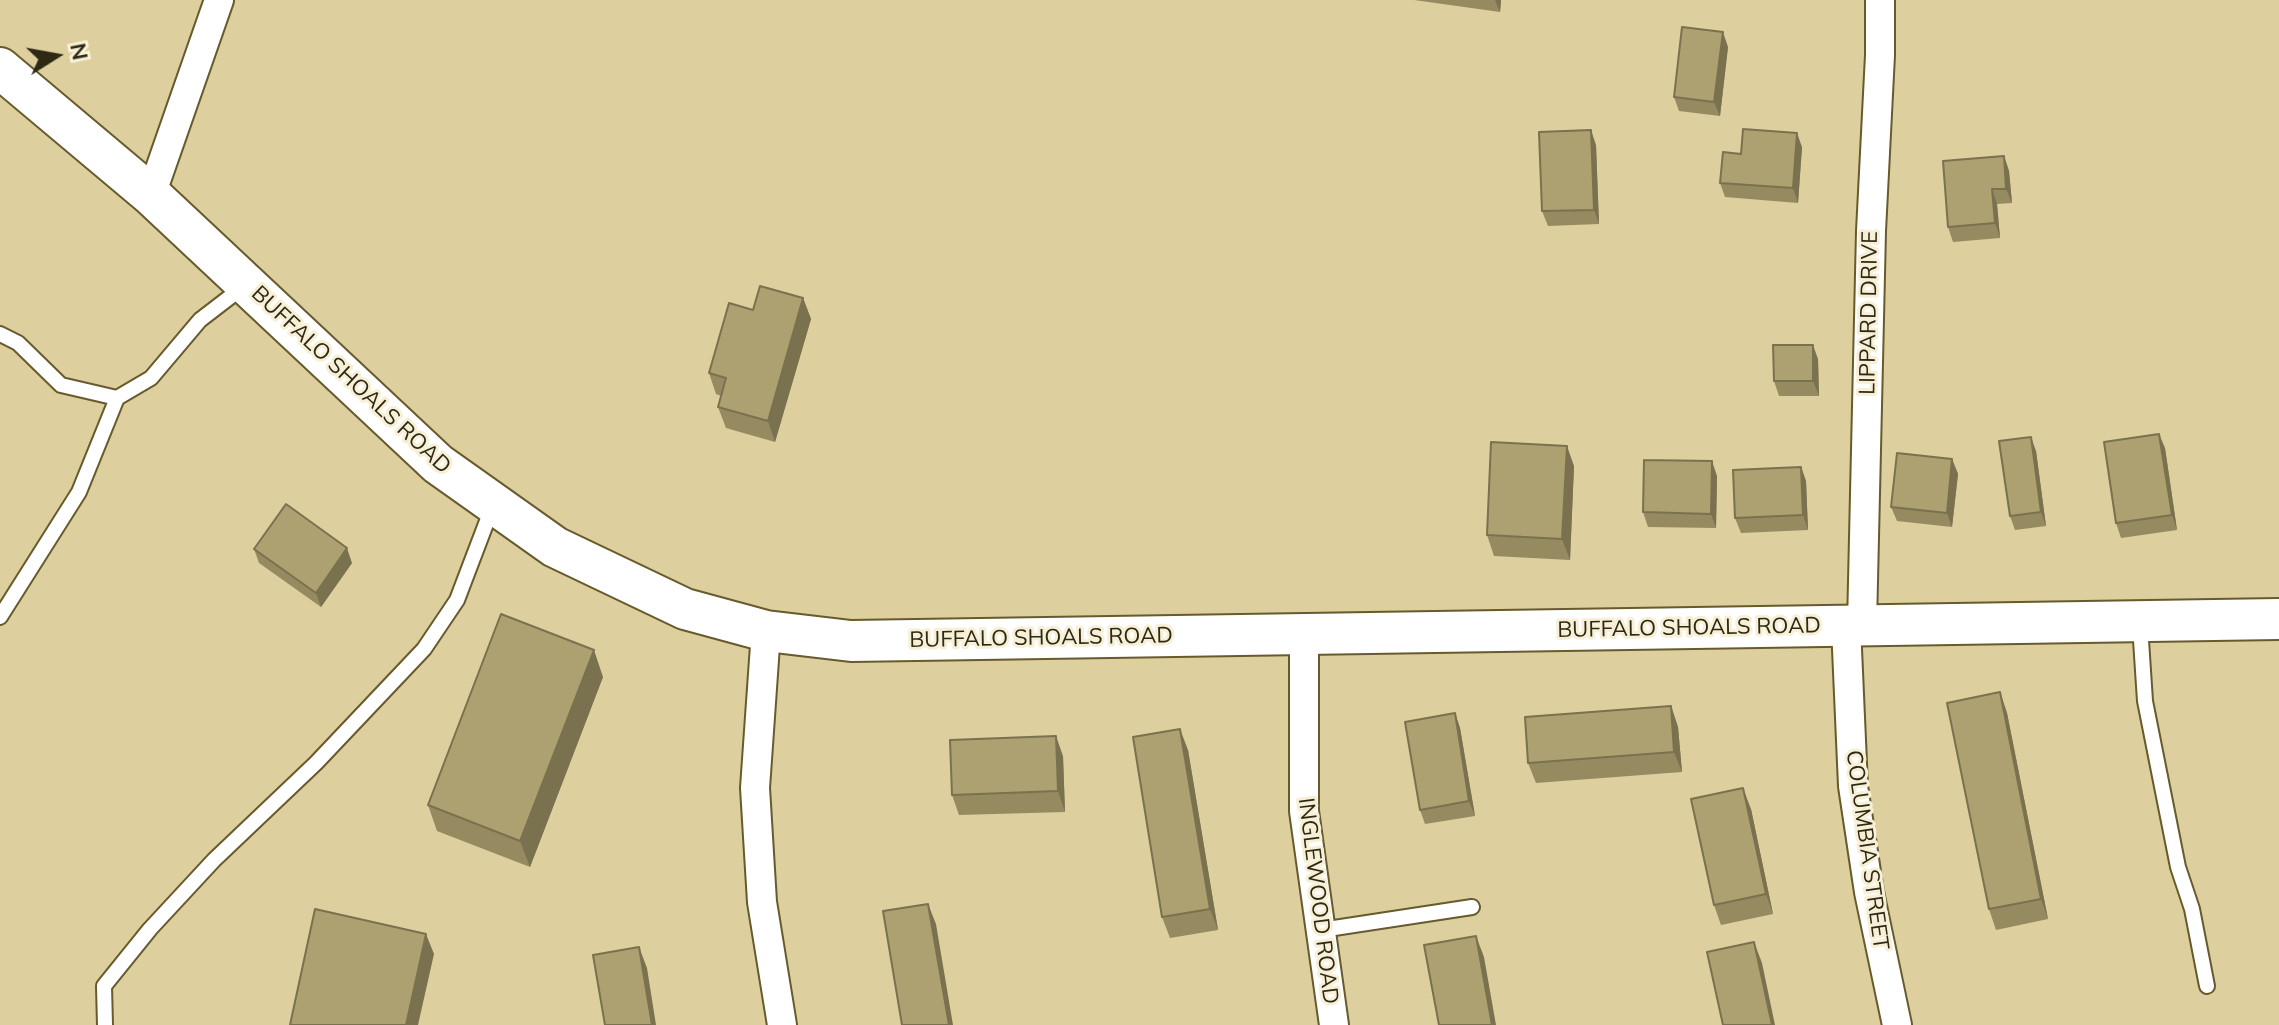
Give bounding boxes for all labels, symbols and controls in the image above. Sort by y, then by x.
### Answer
north arrow [16,16,96,96]
text: N [64,41,95,62]
street label: LIPPARD DRIVE [1854,231,1884,395]
street label: BUFFALO SHOALS ROAD [246,280,456,480]
street label: BUFFALO SHOALS ROAD [1557,613,1821,643]
street label: BUFFALO SHOALS ROAD [909,623,1173,653]
street label: COLUMBIA STREET [1840,749,1894,951]
street label: INGLEWOOD ROAD [1292,796,1344,1006]

